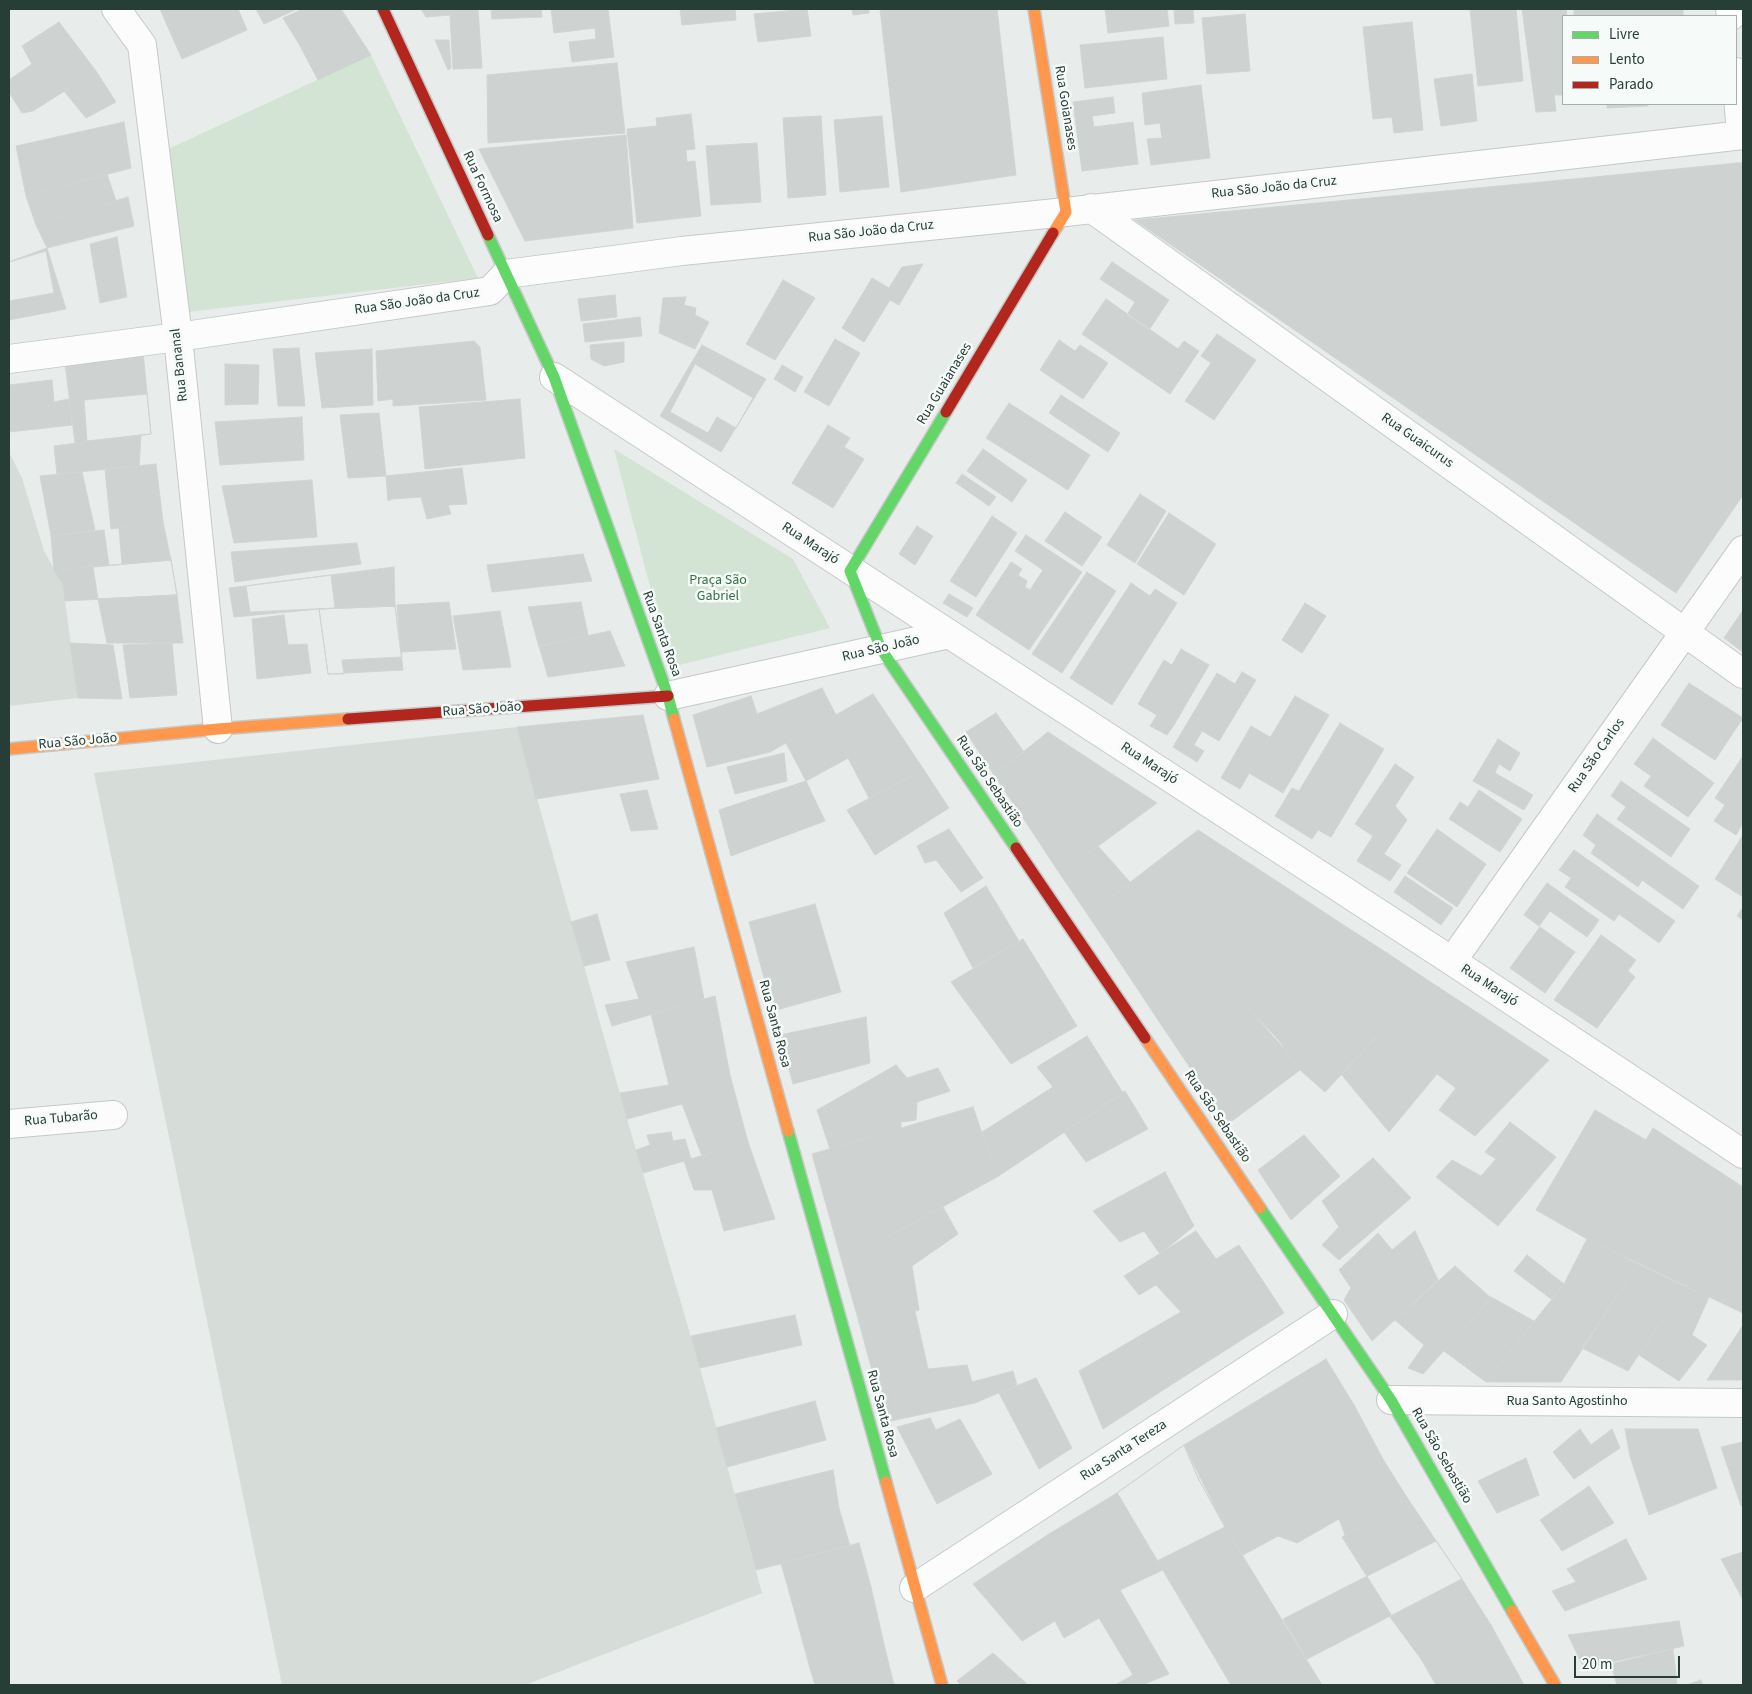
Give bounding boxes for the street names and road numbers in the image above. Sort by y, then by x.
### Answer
street label: Rua Goianases [1050,64,1080,152]
street label: Rua Formosa [458,149,506,225]
street label: Rua São João da Cruz [1210,173,1338,203]
street label: Rua São João da Cruz [807,217,935,247]
street label: Rua São João da Cruz [353,285,481,319]
street label: Rua Bananal [168,327,192,403]
street label: Rua Guaianases [914,340,976,428]
street label: Rua Guaicurus [1378,410,1456,472]
street label: Rua Marajó [778,519,842,569]
street label: Rua Santa Rosa [638,589,684,679]
street label: Rua São João [841,632,921,666]
street label: Rua São João [442,699,522,721]
street label: Rua São Carlos [1565,715,1629,797]
street label: Rua São João [38,730,118,754]
street label: Rua São Sebastião [952,733,1026,831]
street label: Rua Marajó [1117,739,1181,789]
street label: Rua Marajó [1457,961,1521,1011]
street label: Rua Santa Rosa [754,978,794,1070]
street label: Rua São Sebastião [1180,1068,1254,1166]
street label: Rua Tubarão [24,1107,98,1131]
street label: Rua Santa Rosa [862,1368,902,1460]
street label: Rua Santo Agostinho [1506,1394,1628,1410]
street label: Rua São Sebastião [1407,1405,1475,1507]
street label: Rua Santa Tereza [1078,1417,1170,1485]

